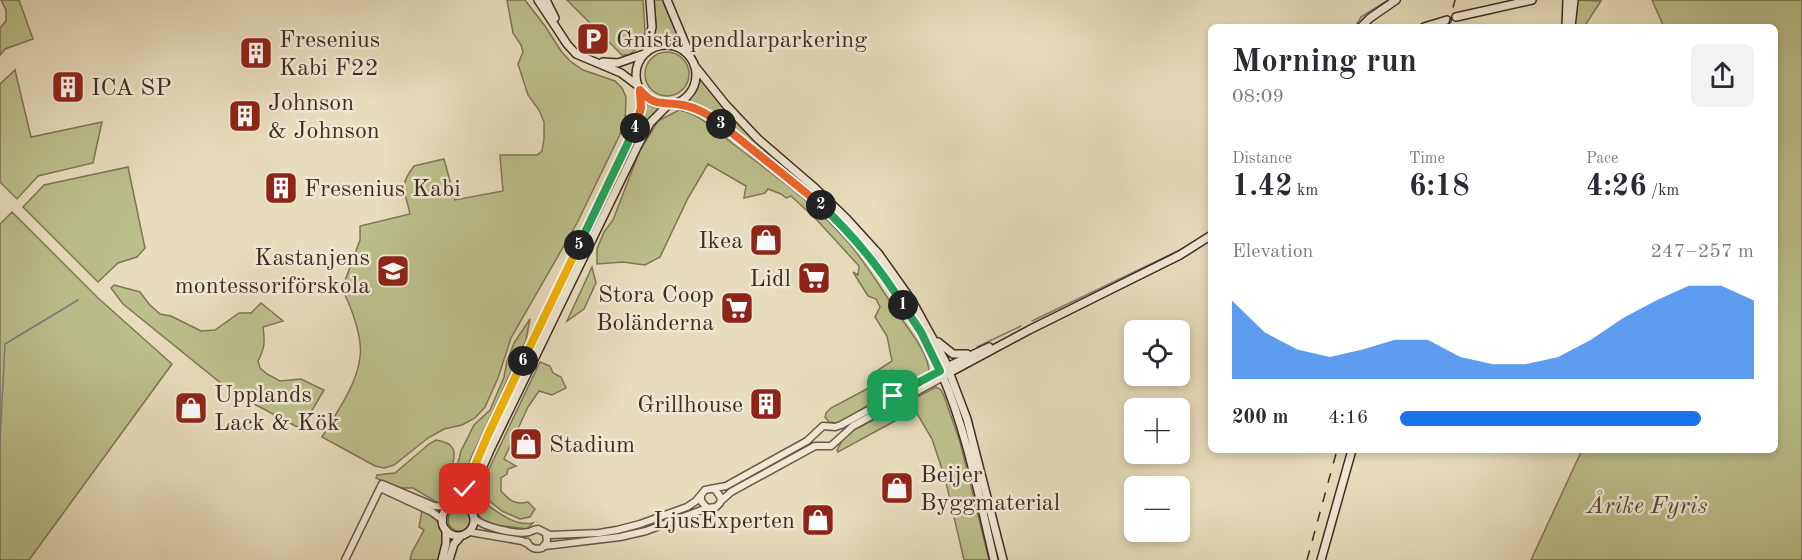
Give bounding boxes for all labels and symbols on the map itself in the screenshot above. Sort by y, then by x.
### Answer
parking icon: Gnista pendlarparkering [575,21,611,57]
place label: Fresenius Kabi F22 [279,29,380,81]
place label: Gnista pendlarparkering [616,29,867,53]
building icon: Fresenius Kabi F22 [238,35,274,71]
building icon: ICA SP [50,69,86,105]
place label: ICA SP [91,77,172,101]
place label: Johnson & Johnson [268,92,380,144]
building icon: Johnson & Johnson [227,98,263,134]
pin: 3 [706,109,736,139]
pin: 4 [620,113,650,143]
building icon: Fresenius Kabi [263,170,299,206]
place label: Fresenius Kabi [304,178,461,202]
pin: 2 [806,190,836,220]
shop icon: Ikea [748,222,784,258]
pin: 5 [564,230,594,260]
place label: Ikea [698,230,743,254]
place label: Kastanjens montessoriförskola [175,247,370,299]
school or university icon: Kastanjens montessoriförskola [375,253,411,289]
supermarket icon: Lidl [796,260,832,296]
place label: Lidl [749,268,791,292]
place label: Stora Coop Boländerna [596,284,714,336]
supermarket icon: Stora Coop Boländerna [719,290,755,326]
pin: 1 [888,290,918,320]
pin: 6 [508,346,538,376]
pin [867,370,918,421]
place label: Upplands Lack & Kök [214,384,340,436]
building icon: Grillhouse [748,386,784,422]
shop icon: Upplands Lack & Kök [173,390,209,426]
place label: Grillhouse [637,394,743,418]
shop icon: Stadium [508,426,544,462]
place label: Stadium [549,434,635,458]
pin [439,463,490,514]
place label: Beijer Byggmaterial [920,464,1060,516]
shop icon: Beijer Byggmaterial [879,470,915,506]
park label: Årike Fyris [1584,490,1708,519]
shop icon: LjusExperten [800,502,836,538]
place label: LjusExperten [653,510,795,534]

